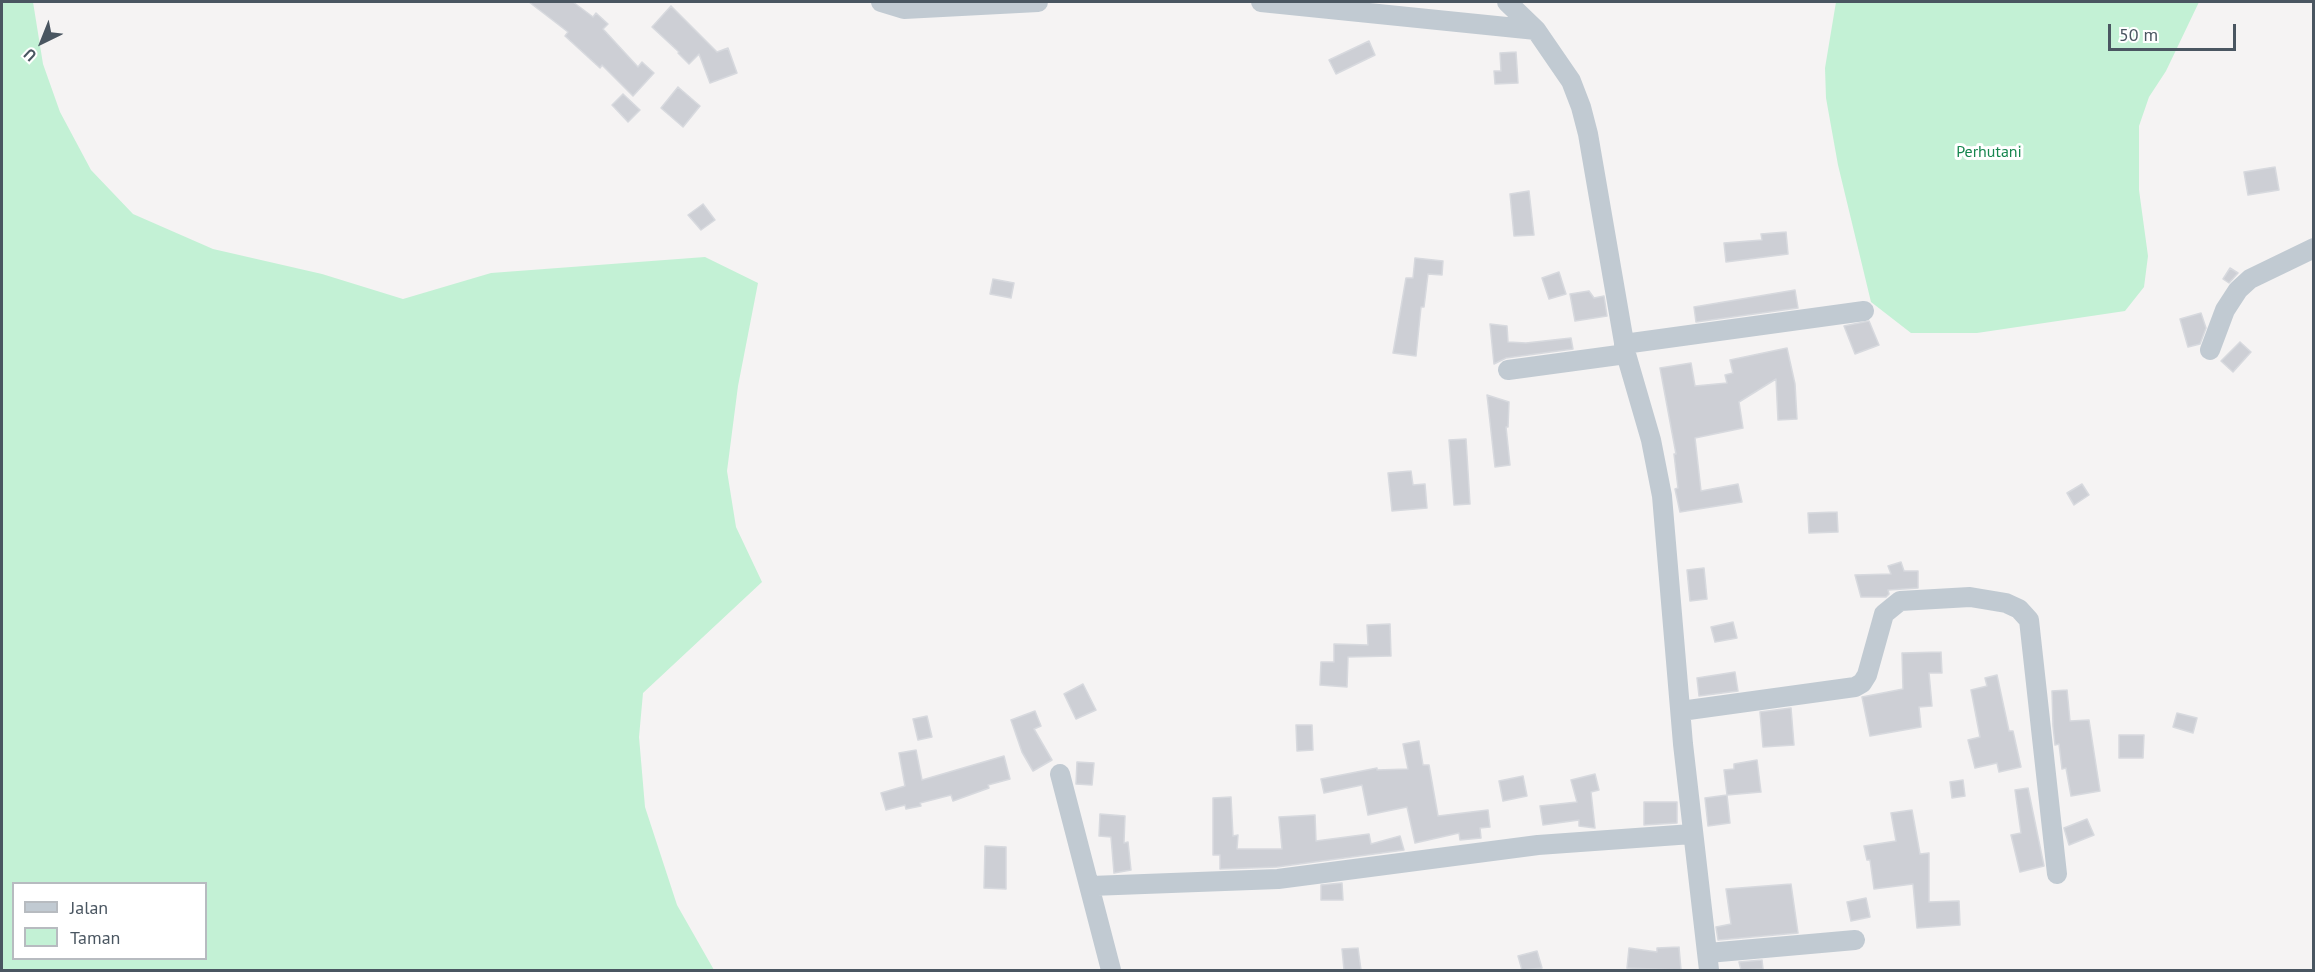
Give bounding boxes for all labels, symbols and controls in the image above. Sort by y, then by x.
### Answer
north arrow [12,12,72,72]
scale bar [2111,12,2238,50]
text: 50 m [2119,23,2158,46]
text: U [19,44,40,66]
park label: Perhutani [1956,142,2022,162]
legend [12,882,207,960]
text: Jalan [70,896,108,919]
text: Taman [70,926,120,949]

